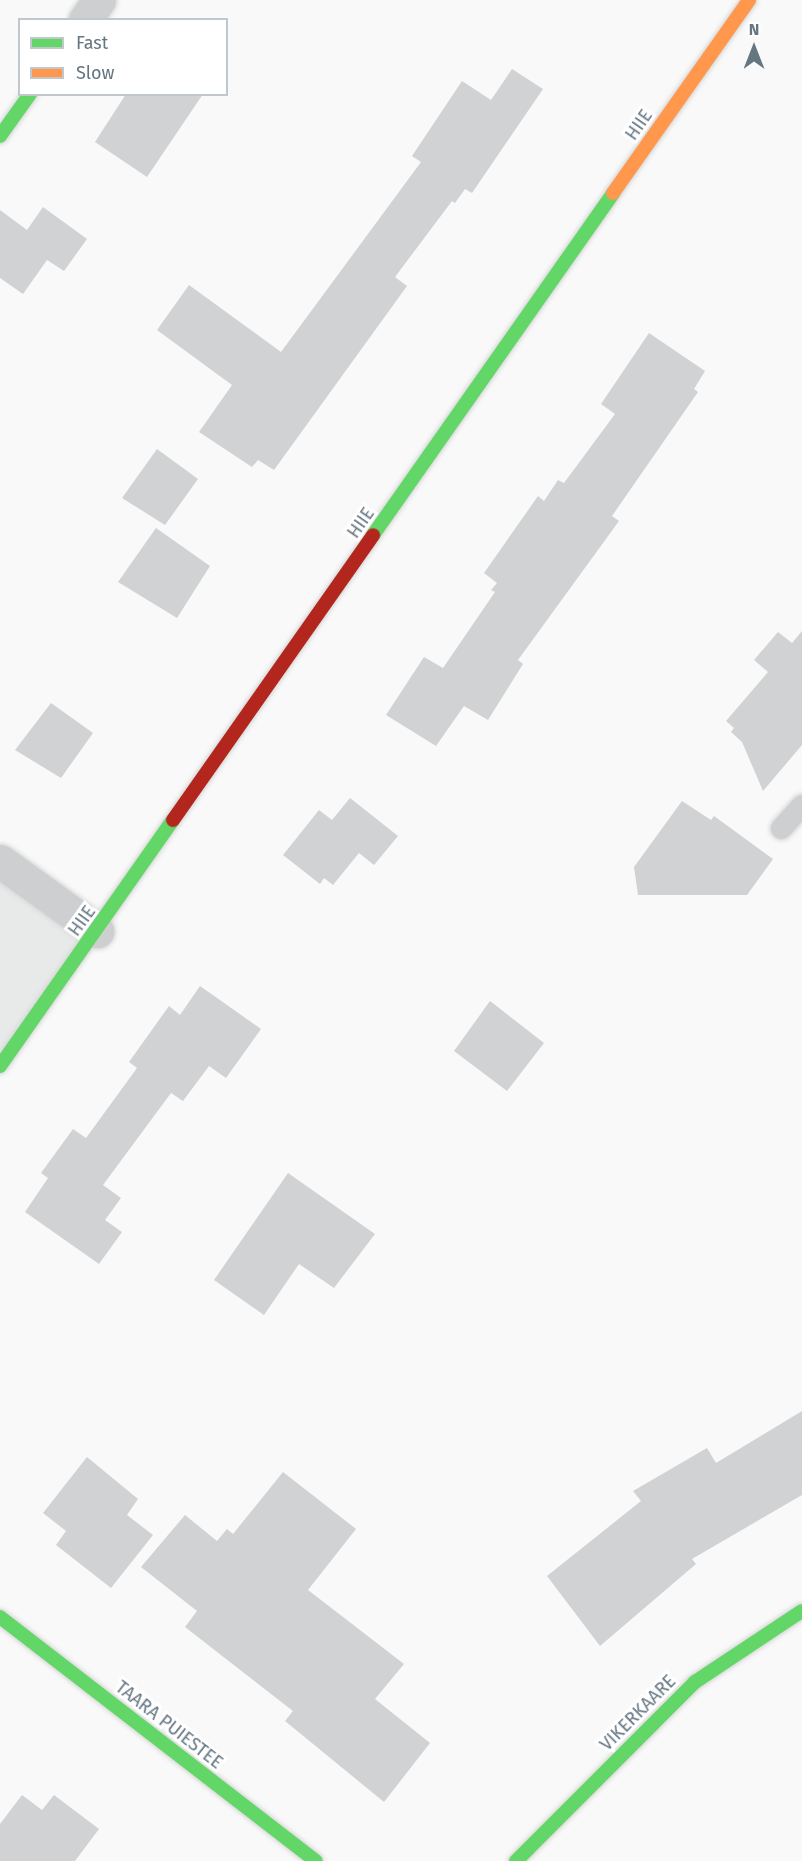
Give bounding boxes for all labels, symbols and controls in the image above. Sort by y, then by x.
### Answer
legend [18,18,228,96]
north arrow [724,18,784,78]
text: N [749,20,759,39]
text: Fast [76,32,108,54]
text: Slow [76,62,114,84]
street label: HIIE [621,105,657,145]
street label: HIIE [343,503,379,543]
street label: HIIE [64,902,100,940]
street label: VIKERKAARE [596,1671,680,1755]
street label: TAARA PUIESTEE [111,1676,227,1774]

